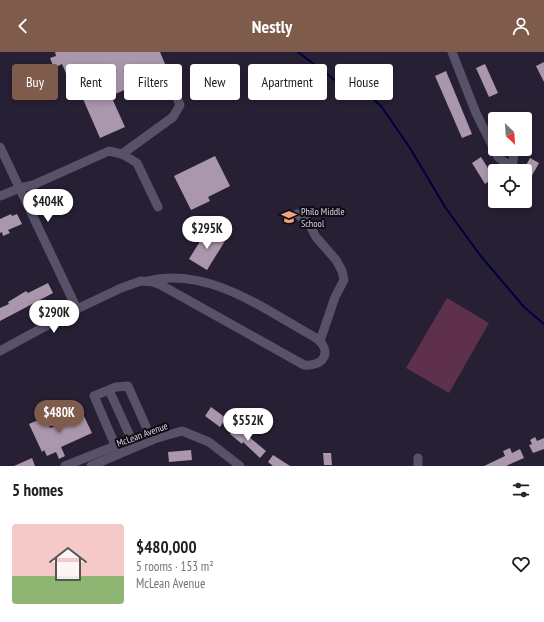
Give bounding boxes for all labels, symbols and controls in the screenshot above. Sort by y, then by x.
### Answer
icon: back [12,15,34,37]
text: Nestly [252,15,292,38]
icon: person [510,15,532,37]
chip: Buy [12,64,58,100]
chip: Rent [66,64,116,100]
chip: Filters [124,64,182,100]
chip: New [190,64,240,100]
chip: Apartment [248,64,327,100]
chip: House [335,64,393,100]
north arrow [488,112,532,156]
map controls [488,112,532,208]
button: locate [488,164,532,208]
pin: $404K [20,189,76,223]
text: $404K [32,193,64,210]
place label: Philo Middle School [301,205,345,230]
school or university icon: Philo Middle School [280,208,298,226]
pin: $295K [179,216,235,250]
text: $295K [191,220,223,237]
pin: $290K [26,300,82,334]
text: $290K [38,304,70,321]
pin: $480K [31,400,87,434]
text: $480K [43,404,75,421]
pin: $552K [220,408,276,442]
text: $552K [232,412,264,429]
street label: McLean Avenue [115,419,169,450]
text: 5 homes [12,479,63,501]
icon: filters [510,479,532,501]
text: $480,000 [136,536,197,558]
icon: home [44,540,92,588]
icon: heart [510,553,532,575]
text: 5 rooms · 153 m² [136,558,214,575]
text: McLean Avenue [136,575,205,592]

